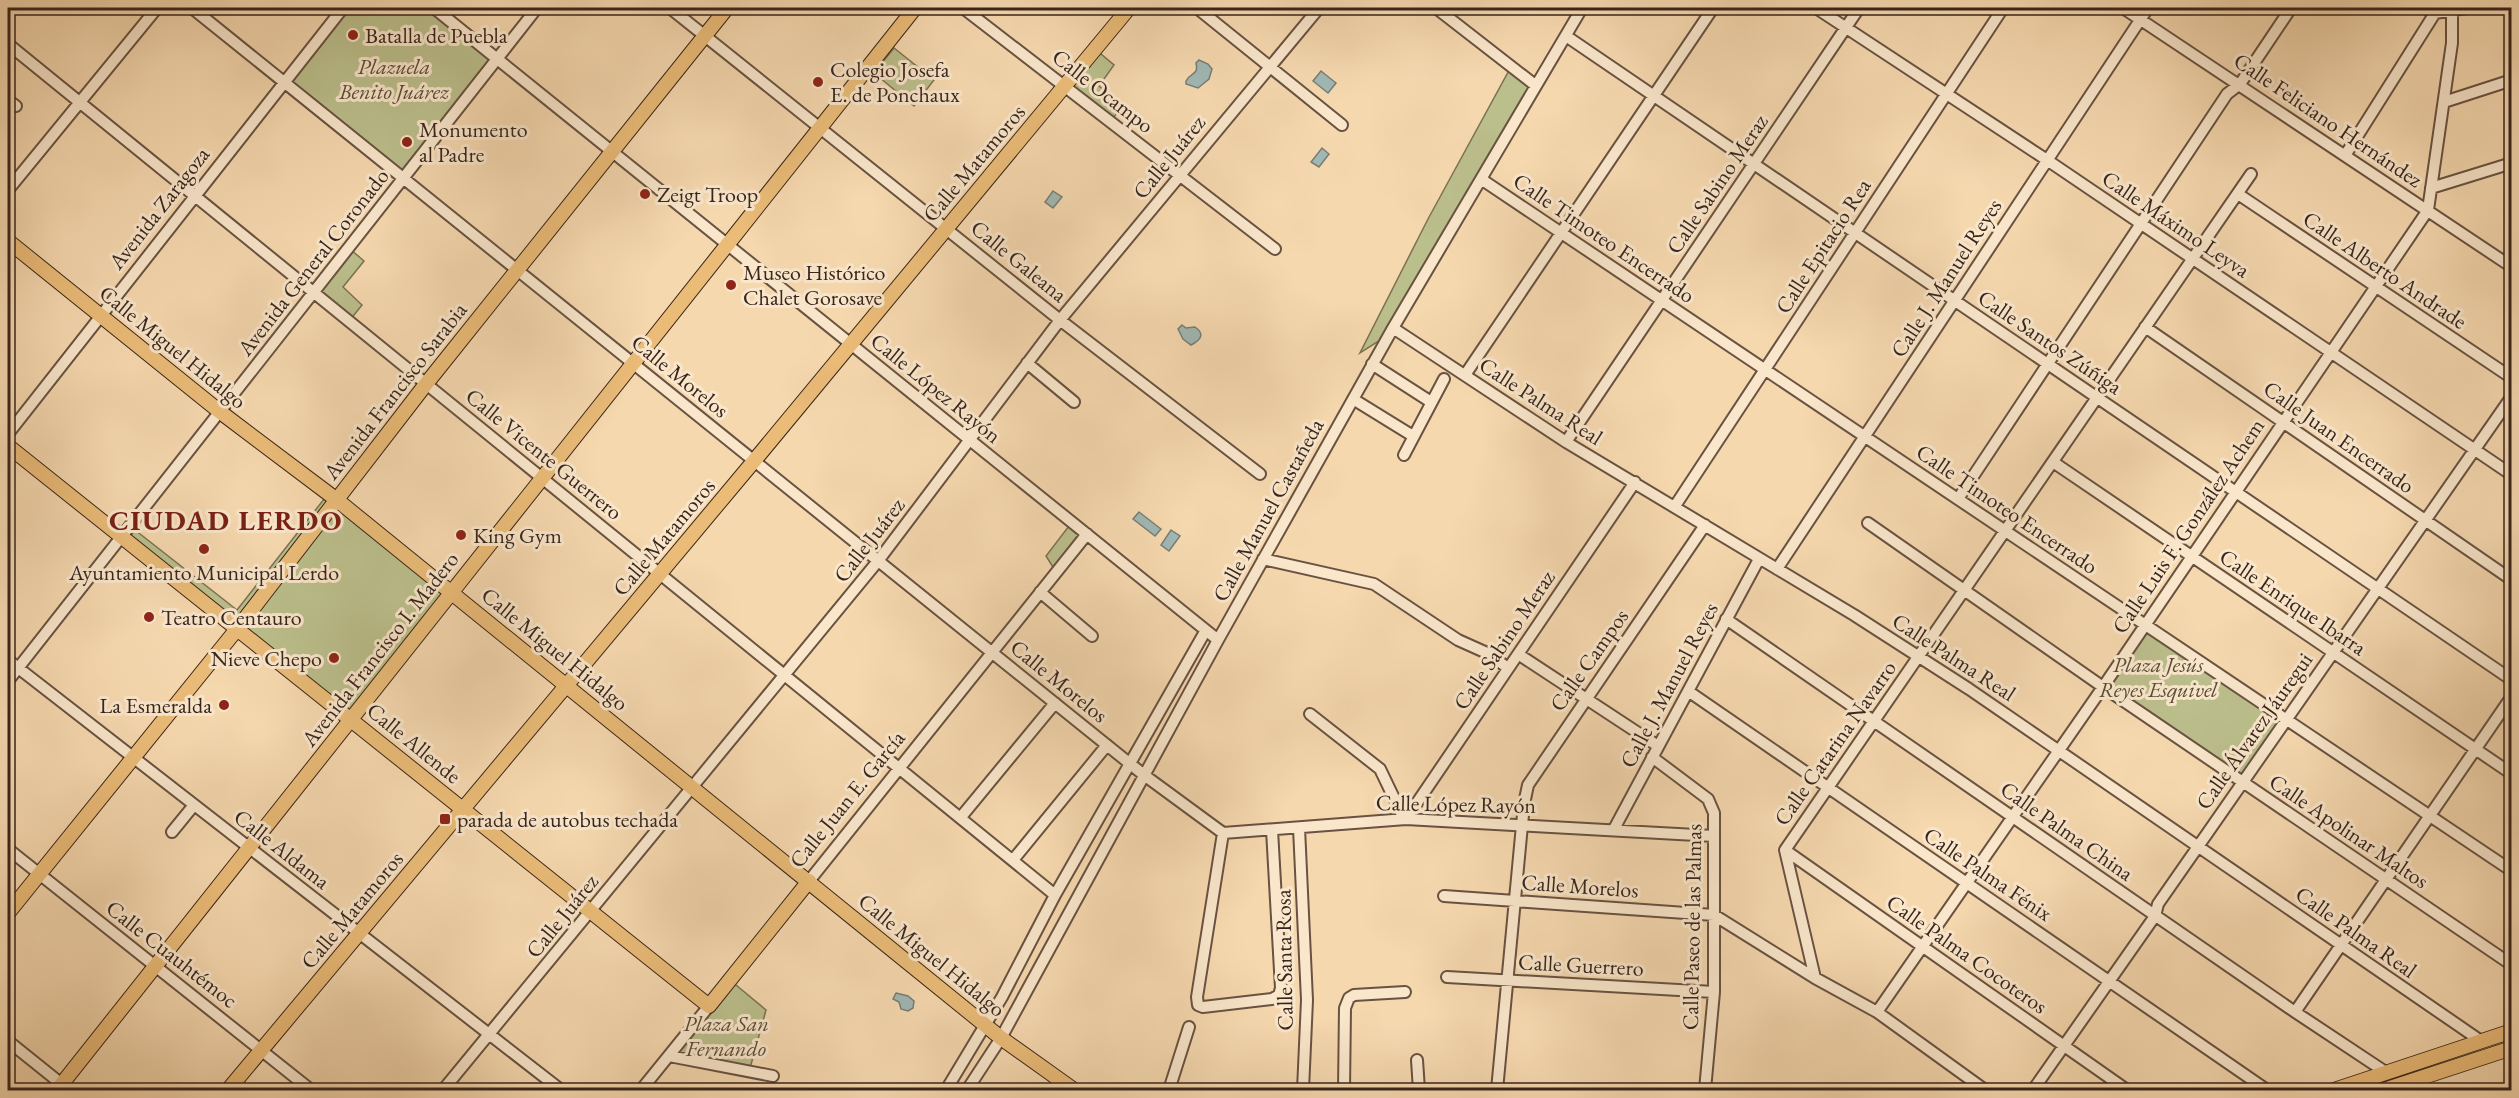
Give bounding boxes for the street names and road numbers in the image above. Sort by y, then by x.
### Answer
street label: Calle Ocampo [1046,42,1160,140]
street label: Calle Feliciano Hernández [2228,46,2429,194]
street label: Calle Matamoros [916,98,1032,228]
street label: Calle Juárez [1126,108,1212,205]
street label: Calle Sabino Meraz [1660,108,1775,259]
street label: Avenida Zaragoza [101,141,216,276]
street label: Avenida General Coronado [230,162,395,363]
street label: Calle Máximo Leyva [2096,164,2256,284]
street label: Calle Timoteo Encerrado [1507,166,1701,310]
street label: Calle Epitacio Rea [1768,173,1878,319]
street label: Calle J. Manuel Reyes [1884,193,2008,363]
street label: Calle Alberto Andrade [2297,204,2473,336]
street label: Calle Galeana [965,213,1073,309]
street label: Calle Miguel Hidalgo [93,279,253,415]
street label: Calle Santos Zúñiga [1972,283,2128,401]
street label: Avenida Francisco Sarabia [316,296,474,486]
street label: Calle López Rayón [865,326,1008,450]
street label: Calle Morelos [625,328,735,424]
street label: Calle Palma Real [1474,350,1608,452]
street label: Calle Juan Encerrado [2258,374,2420,500]
street label: Calle Vicente Guerrero [459,382,629,526]
street label: Calle Manuel Castañeda [1206,413,1330,607]
street label: Calle Luis F. González Achem [2105,413,2271,639]
street label: Calle Timoteo Encerrado [1910,437,2104,581]
street label: Calle Matamoros [606,472,722,602]
street label: Calle Juárez [827,491,912,588]
street label: Calle Enrique Ibarra [2214,542,2372,662]
street label: Avenida Francisco I. Madero [294,545,465,753]
street label: Calle Sabino Meraz [1447,564,1562,715]
street label: Calle Miguel Hidalgo [475,581,635,717]
street label: Calle J. Manuel Reyes [1613,597,1725,773]
street label: Calle Campos [1543,603,1635,717]
street label: Calle Palma Real [1887,606,2021,708]
street label: Calle Morelos [1004,633,1114,729]
street label: Calle Álvarez Jáuregui [2189,647,2319,815]
street label: Calle Catarina Navarro [1767,655,1903,831]
street label: Calle Allende [361,696,468,790]
street label: Calle Juan E. García [783,724,912,874]
street label: Calle Apolinar Maltos [2264,767,2434,895]
street label: Calle Palma China [1995,774,2139,888]
street label: Calle López Rayón [1376,788,1537,820]
street label: Calle Aldama [228,802,336,896]
street label: Calle Palma Fénix [1918,820,2058,928]
street label: Calle Paseo de las Palmas [1676,824,1708,1030]
street label: Calle Matamoros [294,845,410,975]
street label: Calle Juárez [519,867,605,964]
street label: Calle Morelos [1520,867,1640,905]
street label: Calle Palma Real [2290,879,2422,985]
street label: Calle Miguel Hidalgo [852,887,1012,1023]
street label: Calle Palma Cocoteros [1881,888,2053,1020]
street label: Calle Santa Rosa [1268,889,1300,1031]
street label: Calle Cuauhtémoc [100,894,244,1014]
street label: Calle Guerrero [1517,947,1645,983]

